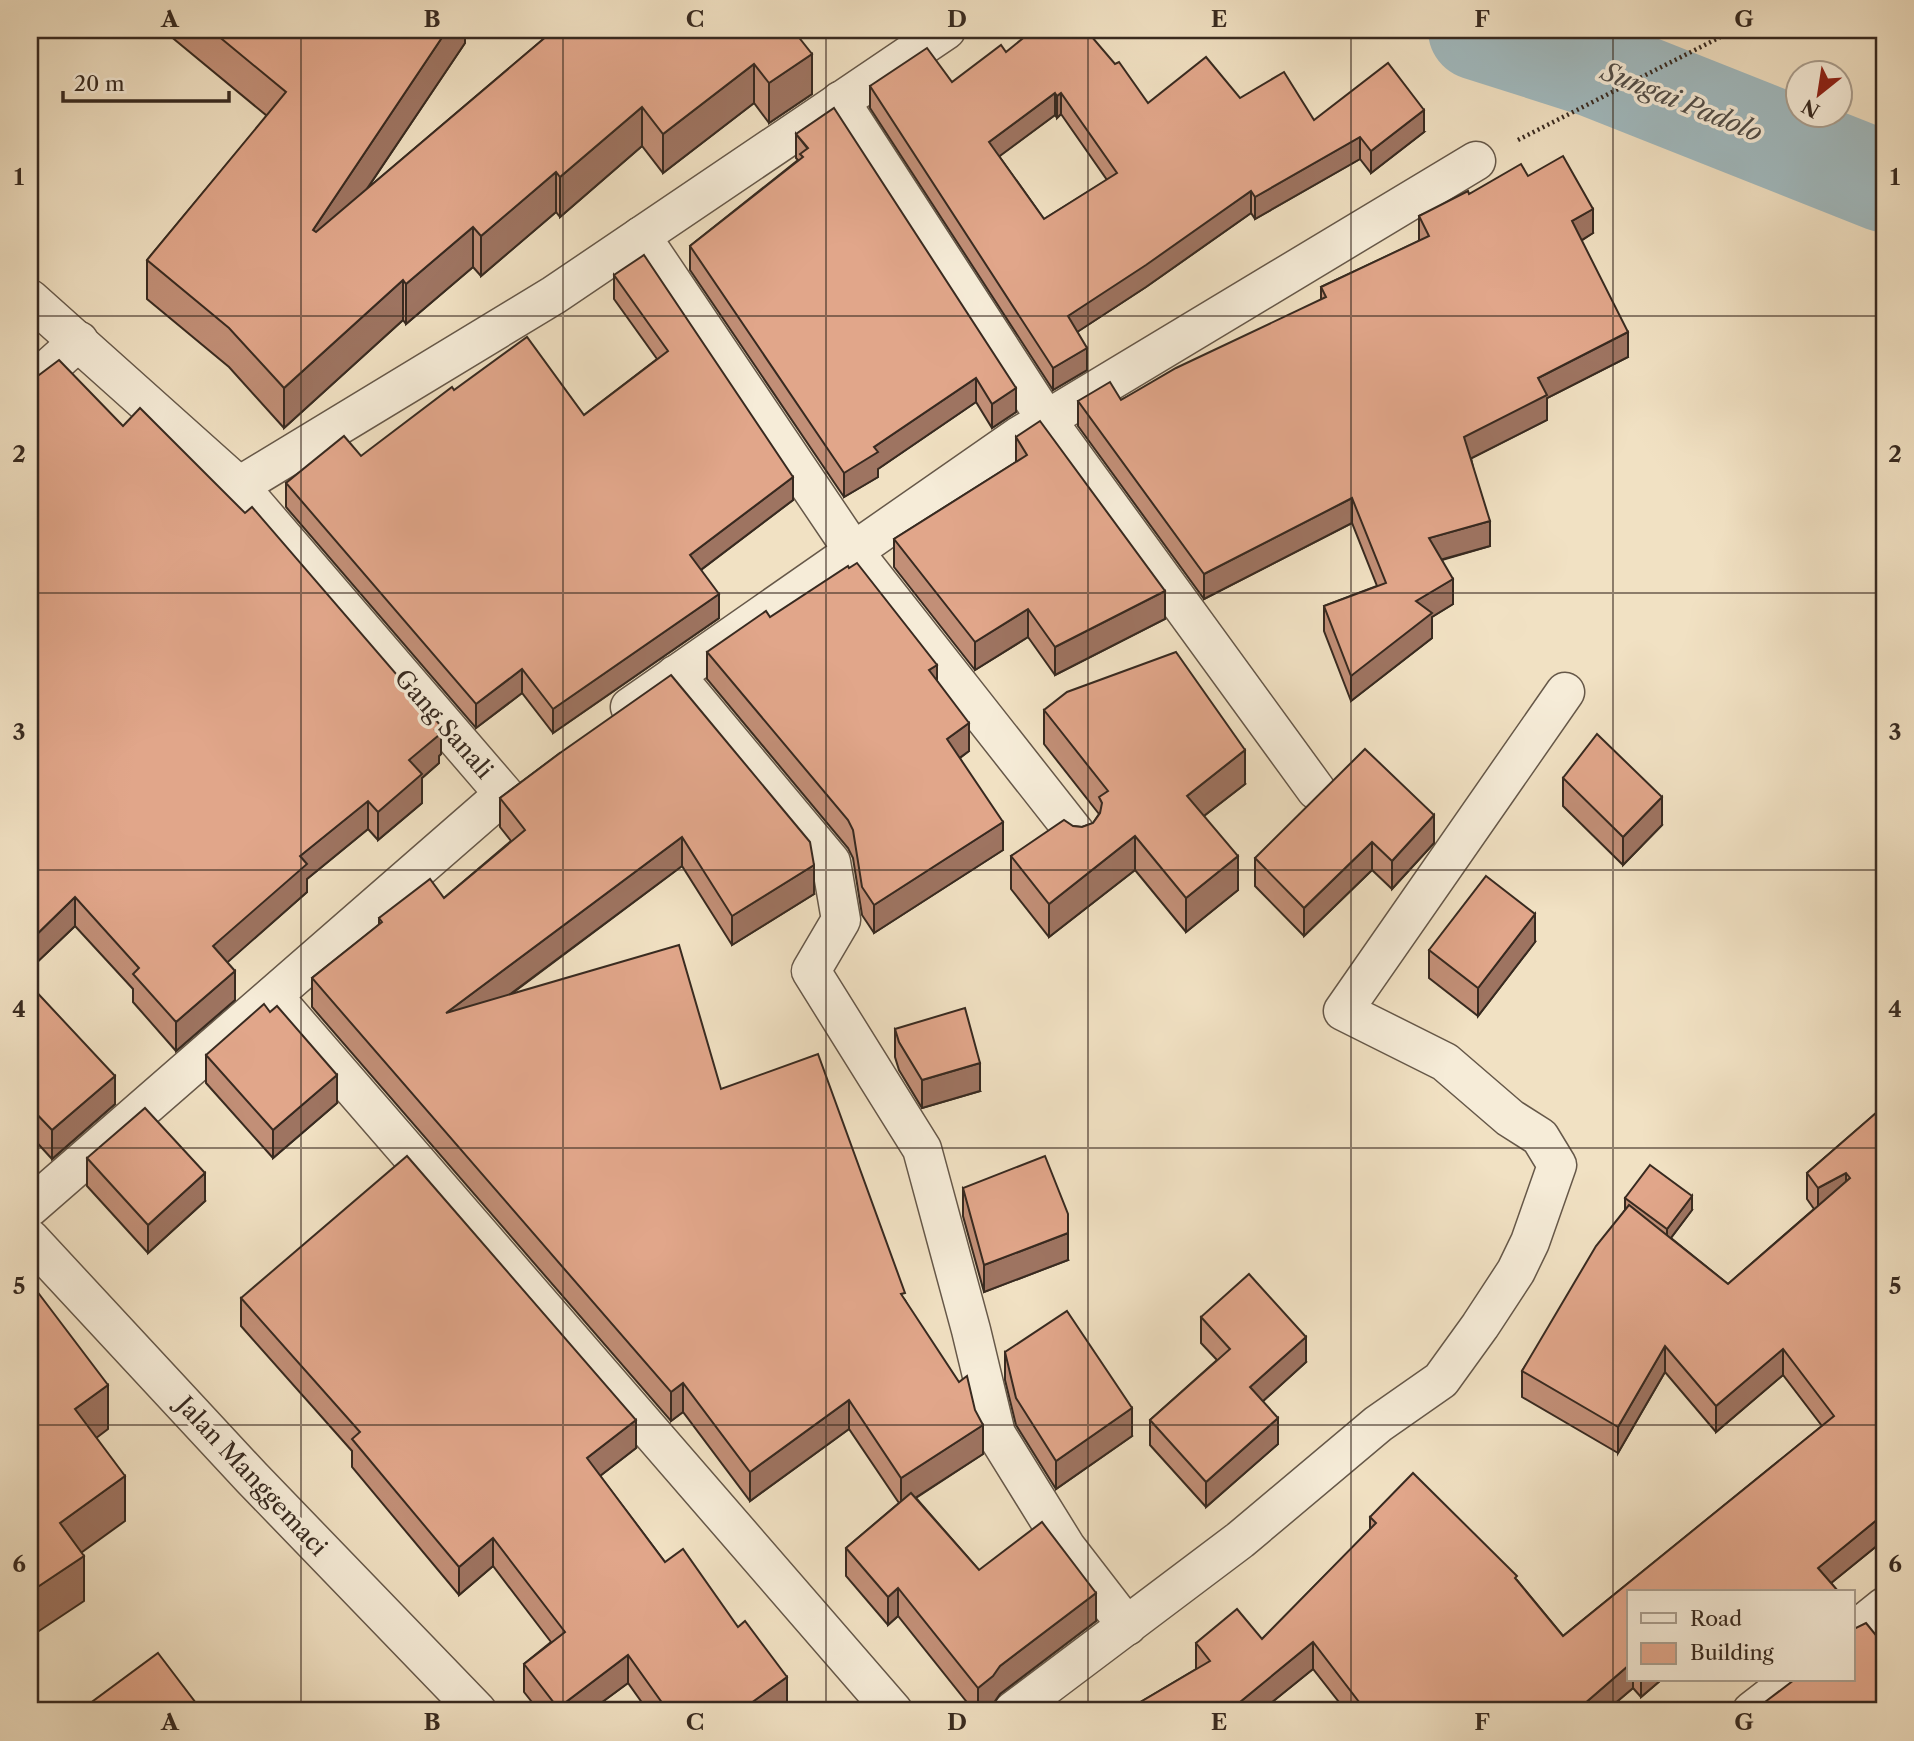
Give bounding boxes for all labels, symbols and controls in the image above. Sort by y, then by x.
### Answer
text: A [160,5,180,33]
text: B [423,5,441,33]
text: C [686,5,704,33]
text: D [947,5,967,33]
text: E [1211,5,1227,33]
text: F [1474,5,1490,33]
text: G [1734,5,1754,33]
water label: Sungai Padolo [1595,54,1767,149]
scale bar [63,60,229,104]
north arrow [1784,60,1854,130]
text: 20 m [74,71,125,96]
text: N [1798,94,1824,122]
text: 1 [14,163,25,191]
text: 1 [1890,163,1901,191]
text: 2 [12,440,26,468]
text: 2 [1888,440,1902,468]
street label: Gang Sanali [389,664,499,784]
text: 3 [13,718,26,746]
text: 3 [1889,718,1902,746]
text: 4 [12,995,26,1023]
text: 4 [1888,995,1902,1023]
text: 5 [13,1272,25,1300]
text: 5 [1889,1272,1901,1300]
street label: Jalan Manggemaci [168,1387,333,1562]
text: 6 [12,1550,26,1578]
text: 6 [1888,1550,1902,1578]
legend [1627,1590,1854,1682]
text: Road [1690,1606,1742,1631]
text: Building [1690,1640,1775,1665]
text: A [160,1708,180,1736]
text: B [423,1708,441,1736]
text: C [686,1708,704,1736]
text: D [947,1708,967,1736]
text: E [1211,1708,1227,1736]
text: F [1474,1708,1490,1736]
text: G [1734,1708,1754,1736]

